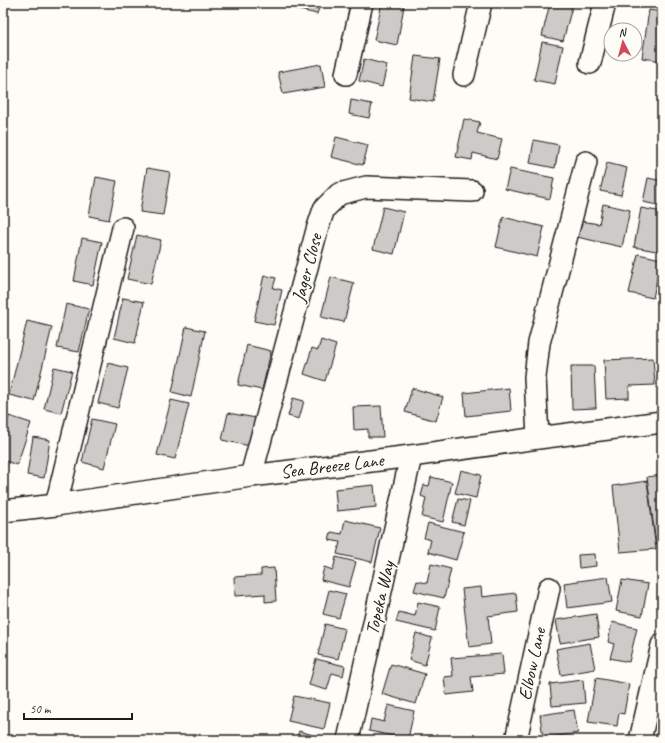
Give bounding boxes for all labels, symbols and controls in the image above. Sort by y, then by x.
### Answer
north arrow [603,22,643,62]
text: N [618,25,628,39]
street label: Jager Close [286,229,328,306]
street label: Sea Breeze Lane [279,448,387,484]
street label: Topeka Way [360,557,400,637]
street label: Elbow Lane [513,624,552,702]
scale bar [24,695,132,721]
text: 50 m [30,701,52,717]

